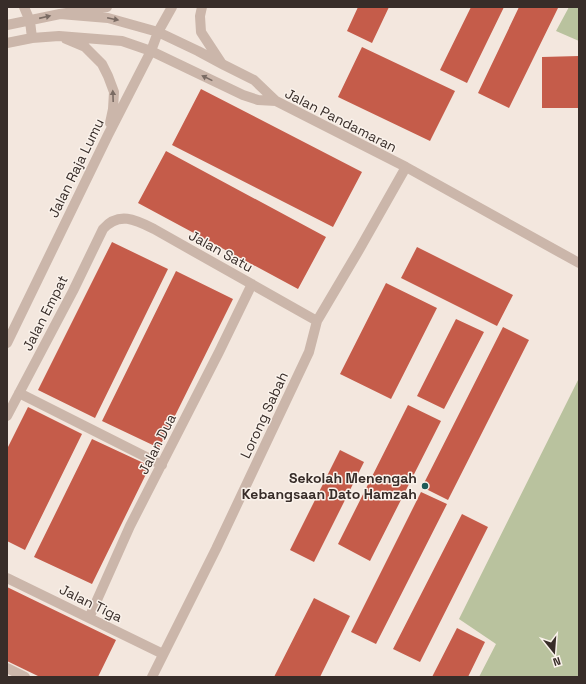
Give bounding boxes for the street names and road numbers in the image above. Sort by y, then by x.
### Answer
street label: Jalan Pandamaran [282,84,400,156]
street label: Jalan Raja Lumu [44,115,108,221]
street label: Jalan Satu [186,226,256,276]
street label: Jalan Empat [18,272,72,354]
street label: Lorong Sabah [236,369,292,461]
street label: Jalan Dua [134,411,180,477]
street label: Jalan Tiga [57,580,125,626]

